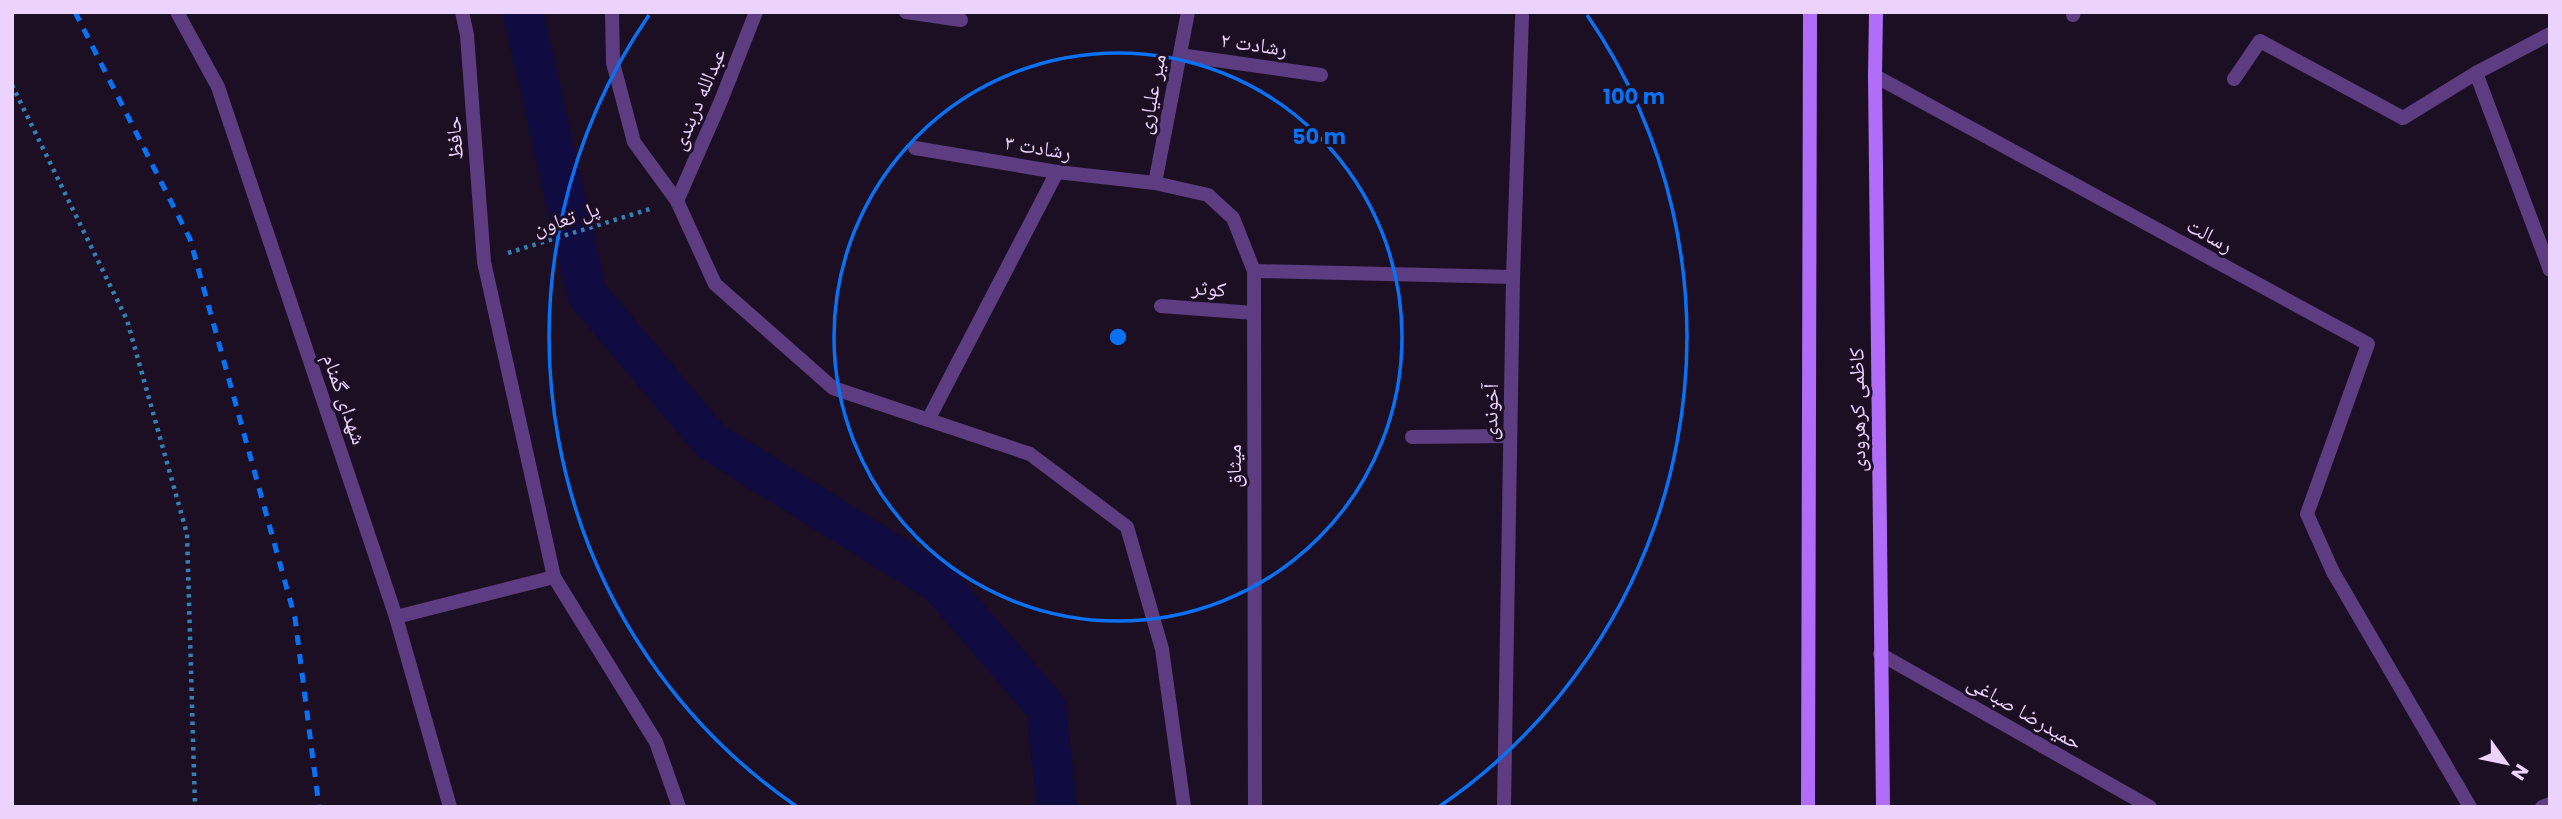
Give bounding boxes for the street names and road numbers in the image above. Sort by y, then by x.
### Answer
street label: رشادت ۲ [1219,25,1289,63]
street label: عبدالله دربندی [664,43,733,154]
street label: میر علیاری [1129,52,1173,136]
street label: حافظ [438,115,470,161]
street label: رشادت ۳ [1003,127,1073,167]
street label: پل تعاون [529,194,603,242]
street label: رسالت [2182,210,2238,260]
street label: کوثر [1190,272,1228,304]
street label: کاظمی کرهرودی [1841,347,1873,472]
street label: شهدای گمنام [316,350,374,448]
street label: آخوندی [1475,383,1505,441]
street label: میثاق [1219,444,1248,488]
street label: حمیدرضا صباغی [1962,667,2088,757]

